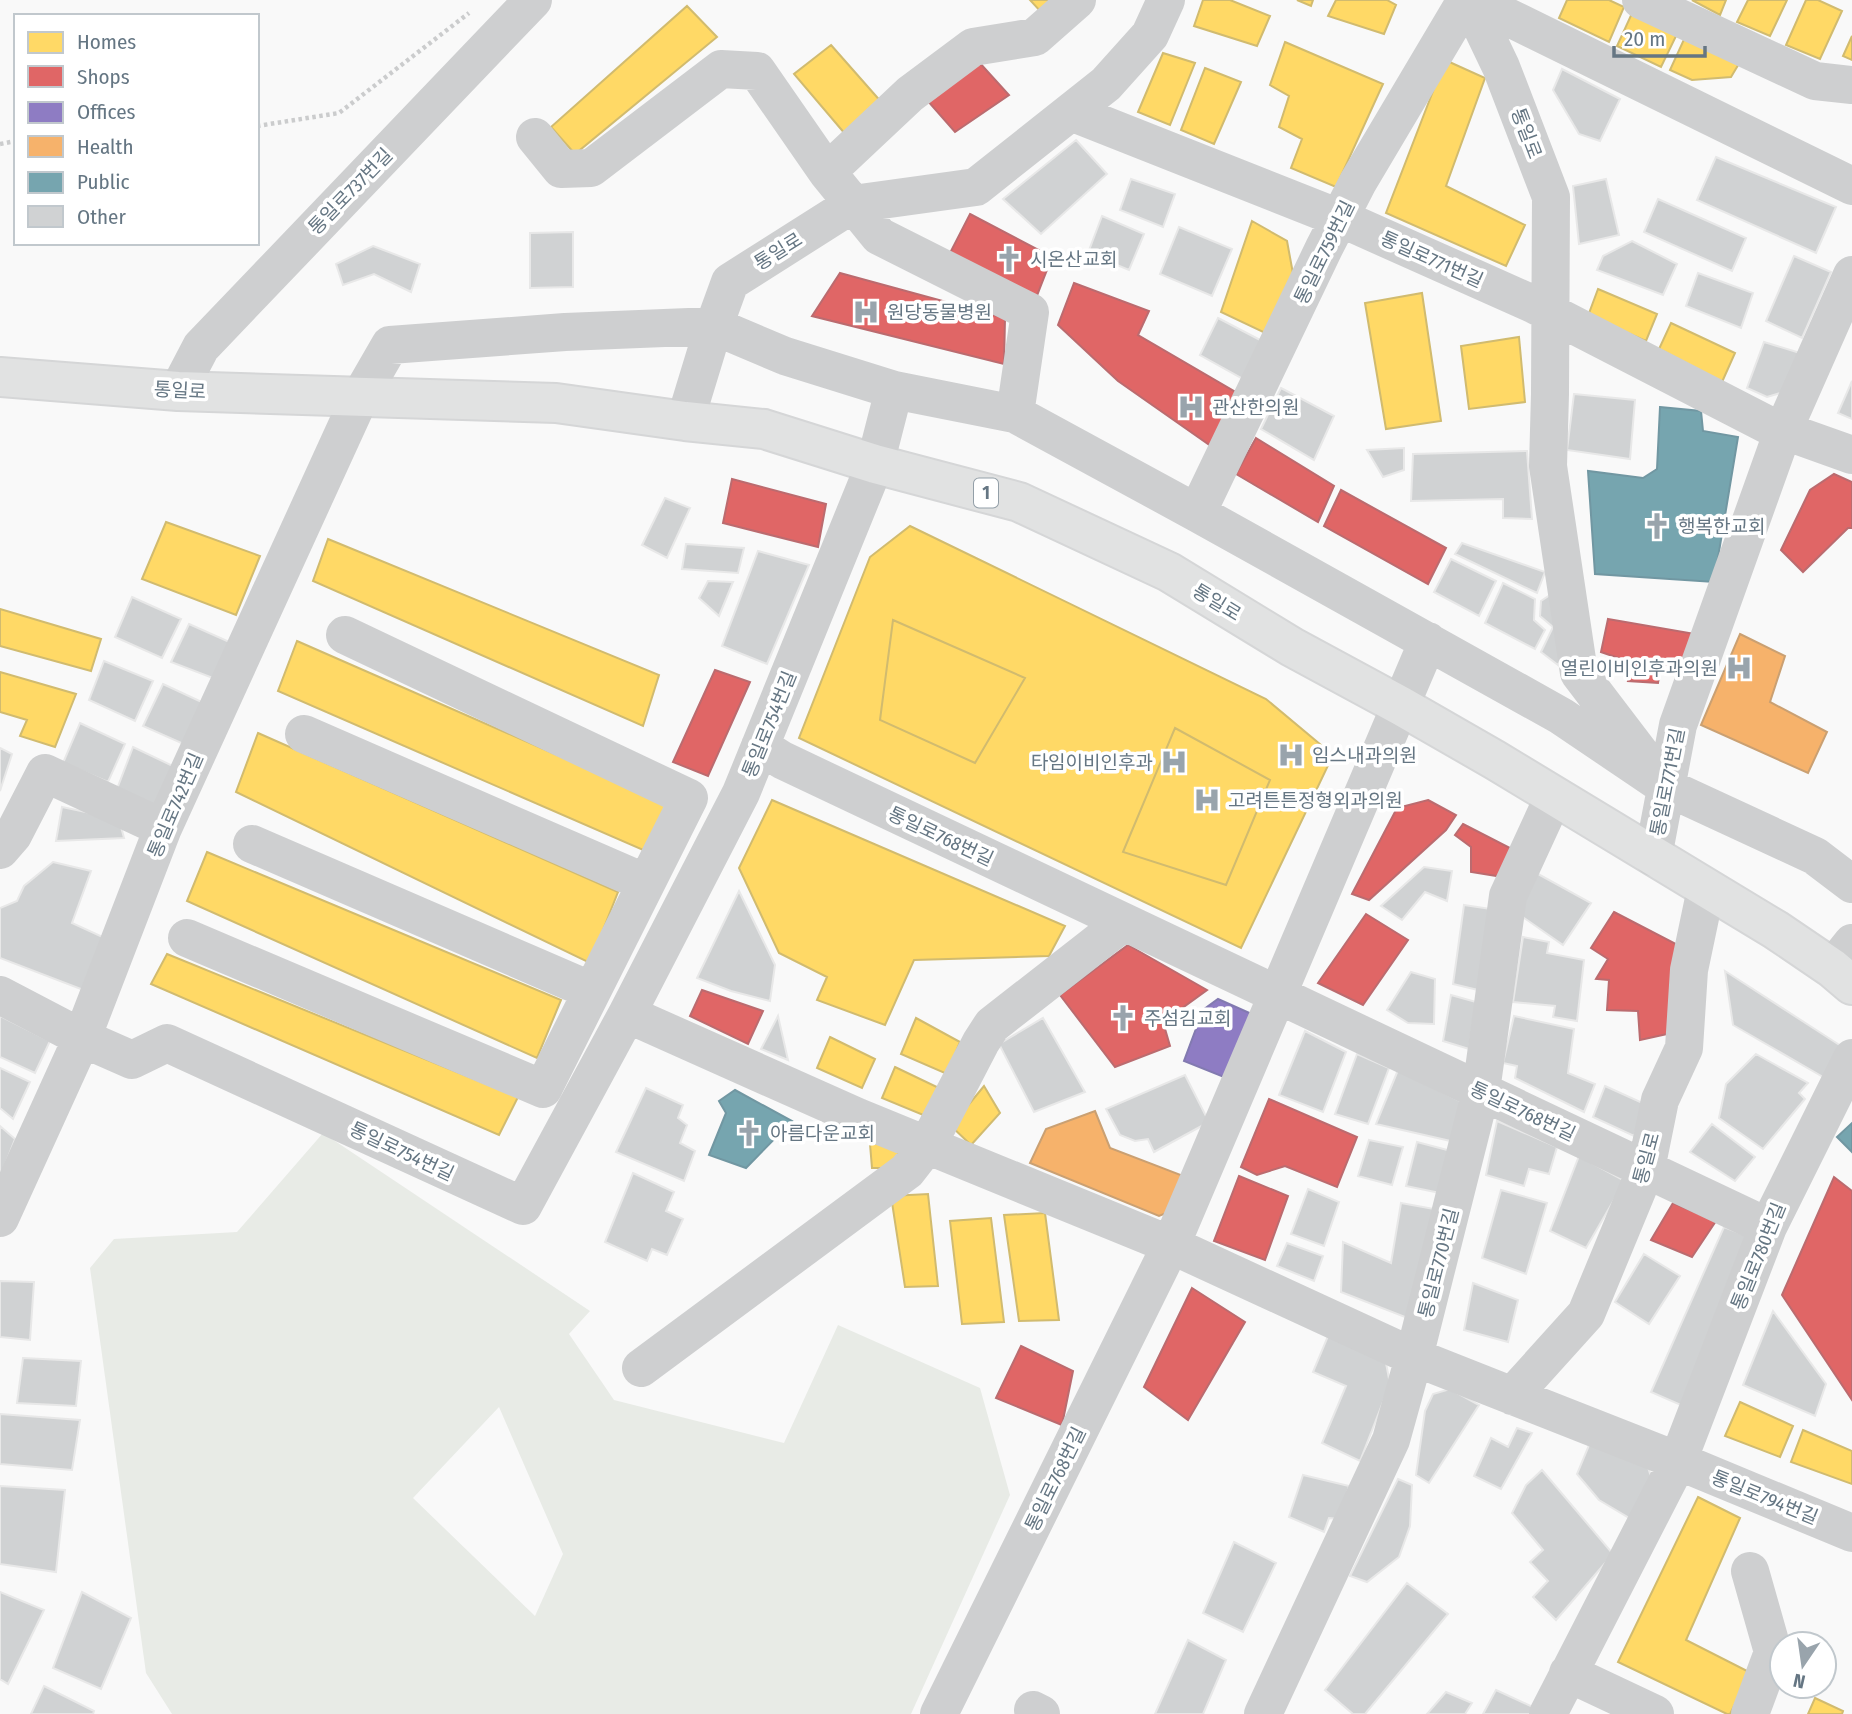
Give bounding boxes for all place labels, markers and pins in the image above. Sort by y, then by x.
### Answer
church icon: 시온산교회 [994,244,1024,274]
place label: 시온산교회 [1030,248,1117,271]
hospital icon: 원당동물병원 [851,297,881,327]
place label: 원당동물병원 [887,301,992,324]
hospital icon: 관산한의원 [1176,392,1206,422]
place label: 관산한의원 [1212,396,1299,419]
church icon: 행복한교회 [1642,511,1672,541]
place label: 행복한교회 [1678,515,1765,538]
hospital icon: 열린이비인후과의원 [1724,653,1754,683]
place label: 열린이비인후과의원 [1561,657,1718,680]
hospital icon: 임스내과의원 [1276,740,1306,770]
place label: 임스내과의원 [1312,744,1417,767]
hospital icon: 타임이비인후과 [1159,747,1189,777]
place label: 타임이비인후과 [1031,751,1153,774]
hospital icon: 고려튼튼정형외과의원 [1192,785,1222,815]
place label: 고려튼튼정형외과의원 [1228,789,1403,812]
church icon: 주섬김교회 [1108,1003,1138,1033]
place label: 주섬김교회 [1144,1007,1231,1030]
church icon: 아름다운교회 [734,1118,764,1148]
place label: 아름다운교회 [770,1122,875,1145]

